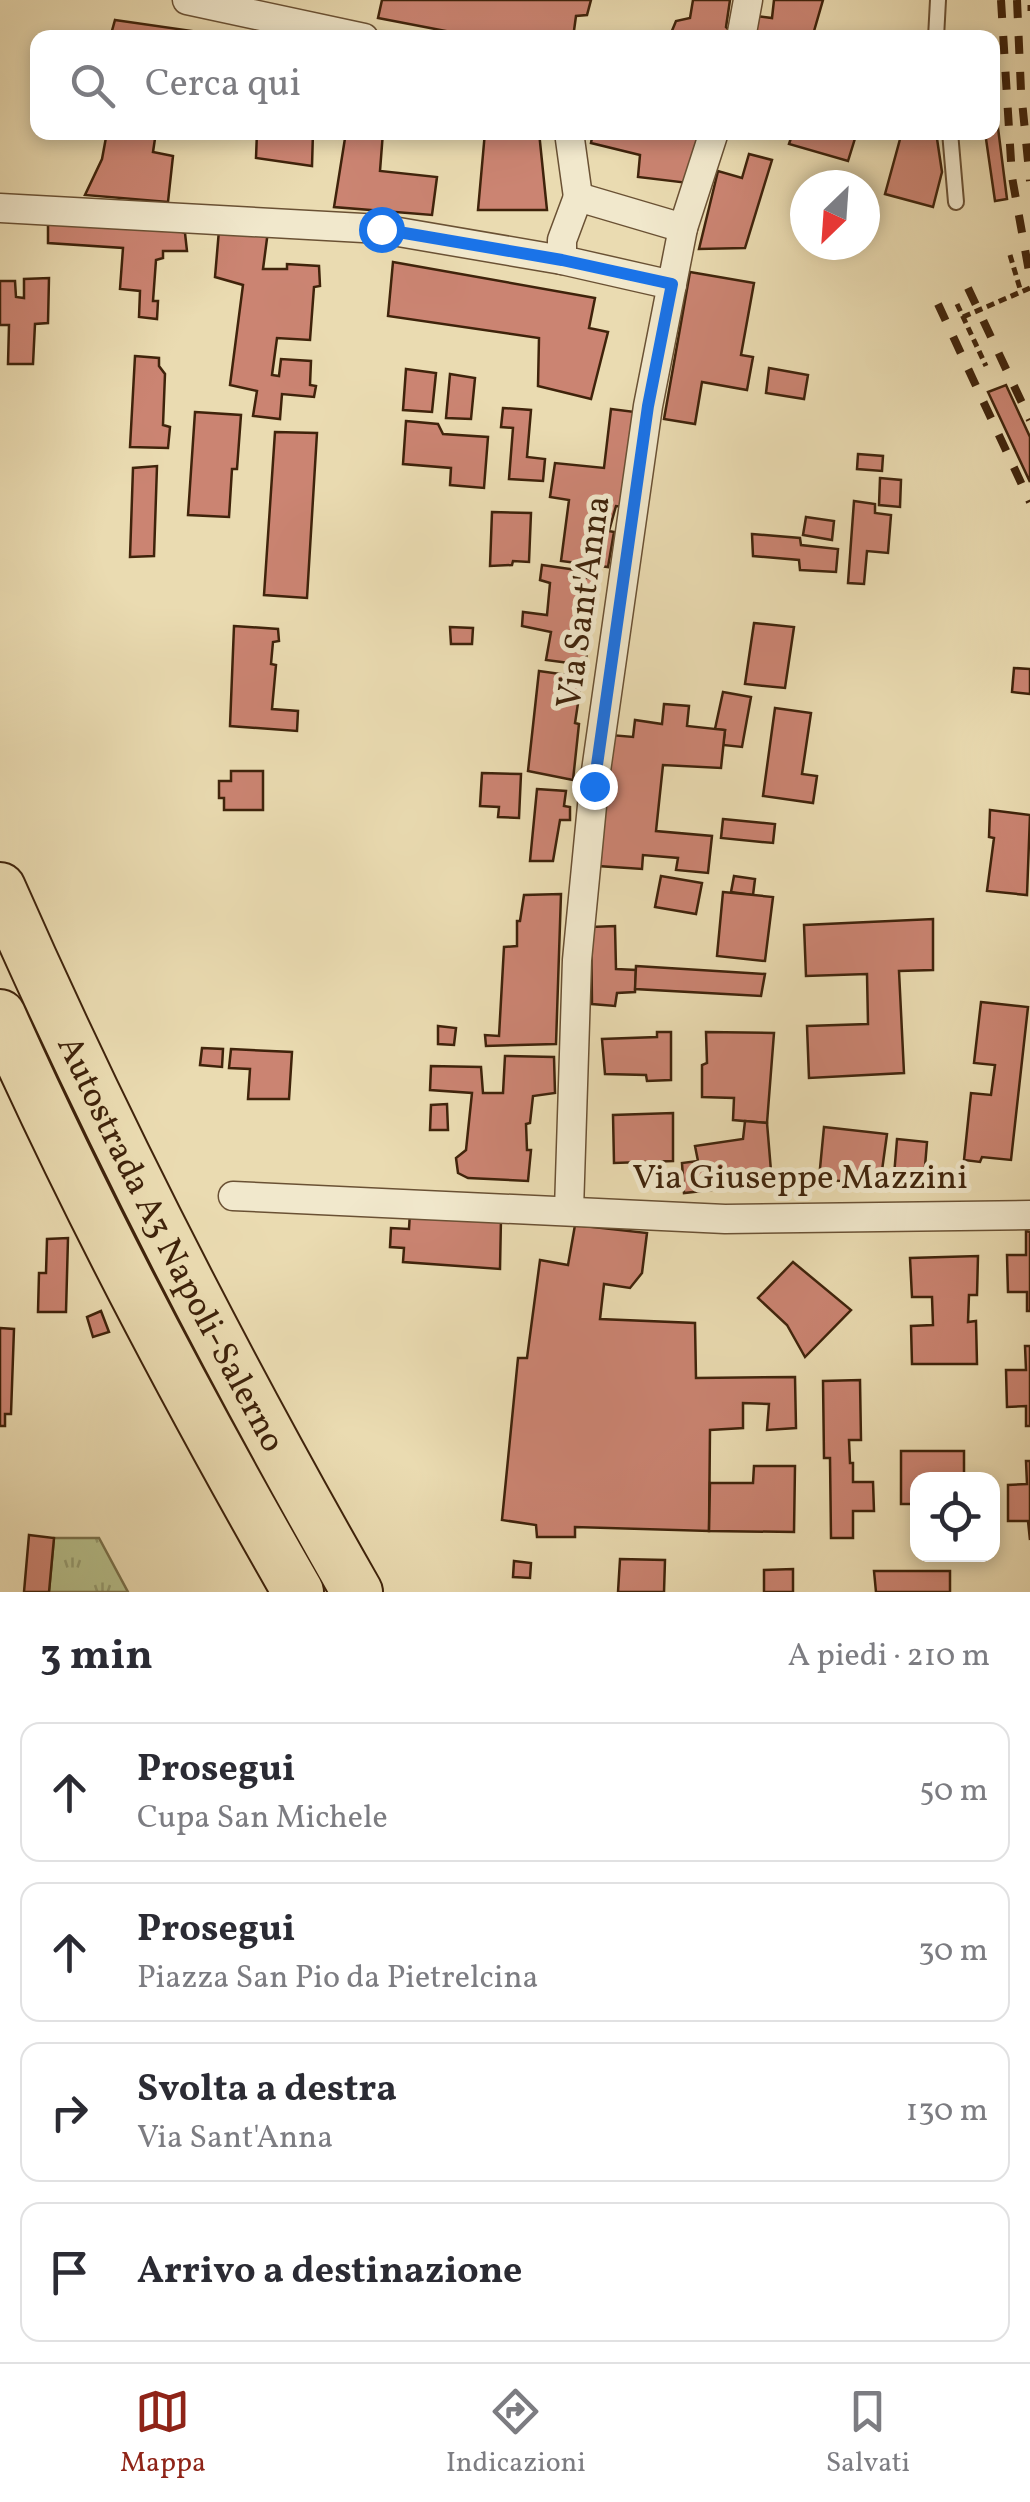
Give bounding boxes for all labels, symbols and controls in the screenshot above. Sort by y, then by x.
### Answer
search box [30,30,1000,140]
icon: search [65,58,120,113]
text: Cerca qui [145,59,301,112]
north arrow [790,170,880,260]
route start [359,207,405,253]
street label: Via Sant'Anna [546,493,624,712]
route end [572,764,618,810]
street label: Autostrada A3 Napoli-Salerno [44,1029,295,1462]
street label: Via Giuseppe Mazzini [632,1155,968,1203]
map controls [910,1472,1000,1562]
button: locate [910,1472,1000,1562]
text: 3 min [40,1628,153,1687]
text: A piedi · 210 m [788,1635,990,1679]
text: Prosegui [137,1744,296,1797]
icon: ahead [42,1765,97,1820]
text: 50 m [919,1770,988,1814]
text: Cupa San Michele [137,1797,388,1841]
text: Prosegui [137,1904,296,1957]
icon: ahead [42,1925,97,1980]
text: 30 m [918,1930,988,1974]
text: Piazza San Pio da Pietrelcina [137,1957,538,2001]
text: Svolta a destra [137,2064,397,2117]
icon: right [42,2085,97,2140]
text: 130 m [906,2090,988,2134]
text: Via Sant'Anna [137,2117,333,2161]
icon: arrive [42,2245,97,2300]
text: Arrivo a destinazione [137,2246,522,2299]
tab: Mappa [120,2384,206,2483]
tab: Indicazioni [446,2384,586,2483]
tab: Salvati [826,2384,910,2483]

